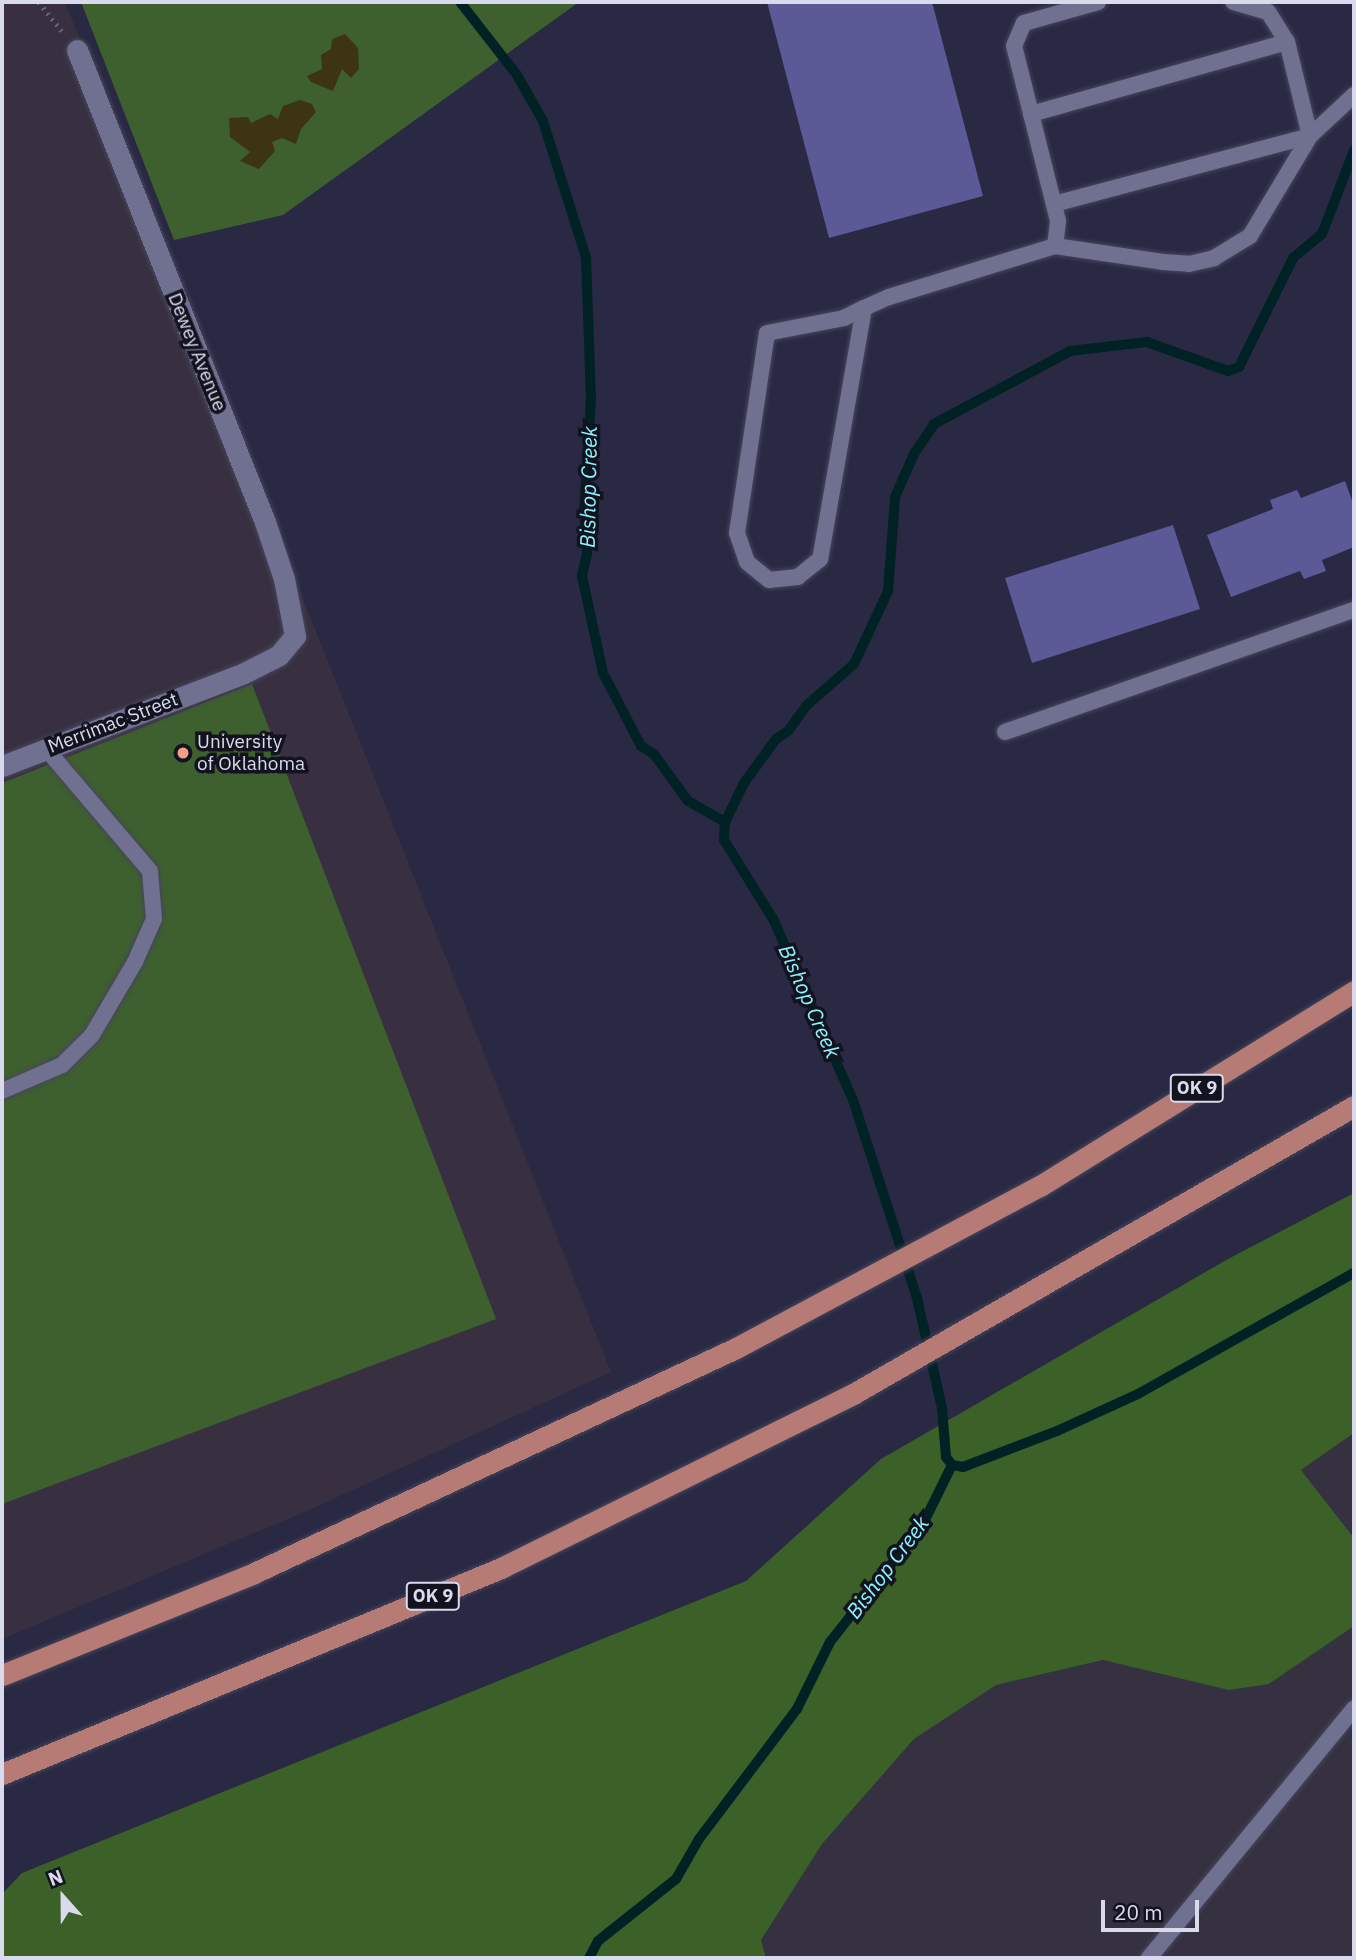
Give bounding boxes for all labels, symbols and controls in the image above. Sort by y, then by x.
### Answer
street label: Dewey Avenue [163,290,231,414]
water label: Bishop Creek [574,426,602,548]
street label: Merrimac Street [45,688,181,758]
place label: University of Oklahoma [197,731,305,775]
marker: University of Oklahoma [175,745,191,761]
water label: Bishop Creek [774,940,846,1062]
road number: OK 9 [1169,1073,1225,1102]
water label: Bishop Creek [840,1511,934,1623]
road number: OK 9 [405,1582,461,1610]
north arrow [28,1862,98,1932]
text: N [45,1864,66,1891]
scale bar [1104,1886,1202,1930]
text: 20 m [1114,1898,1163,1926]

